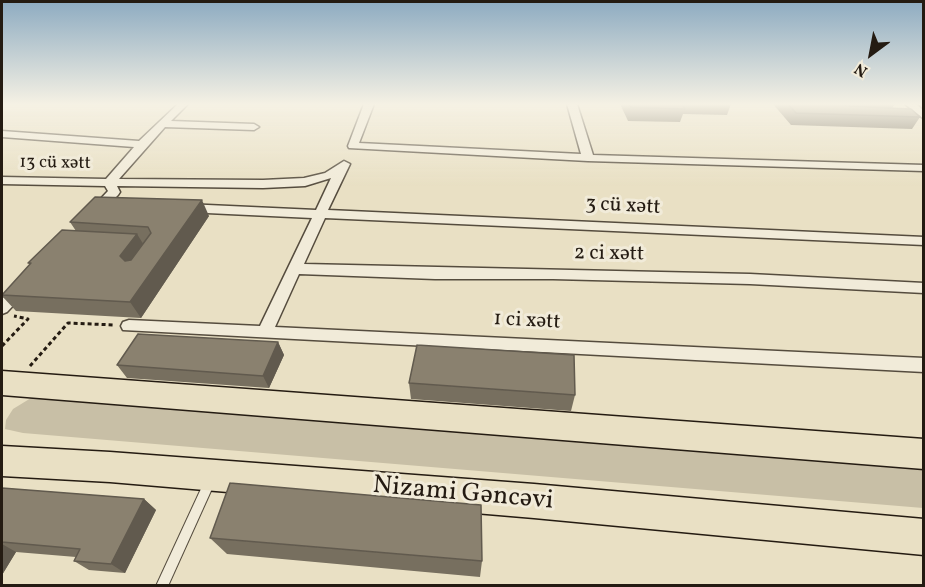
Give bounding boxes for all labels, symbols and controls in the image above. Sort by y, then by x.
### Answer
north arrow [841,24,901,84]
text: N [851,57,872,82]
street label: 13 cü xətt [19,153,91,175]
street label: 3 cü xətt [585,192,661,222]
street label: 2 ci xətt [574,242,644,268]
street label: 1 ci xətt [493,308,561,336]
street label: Nizami Gəncəvi [371,472,555,518]

